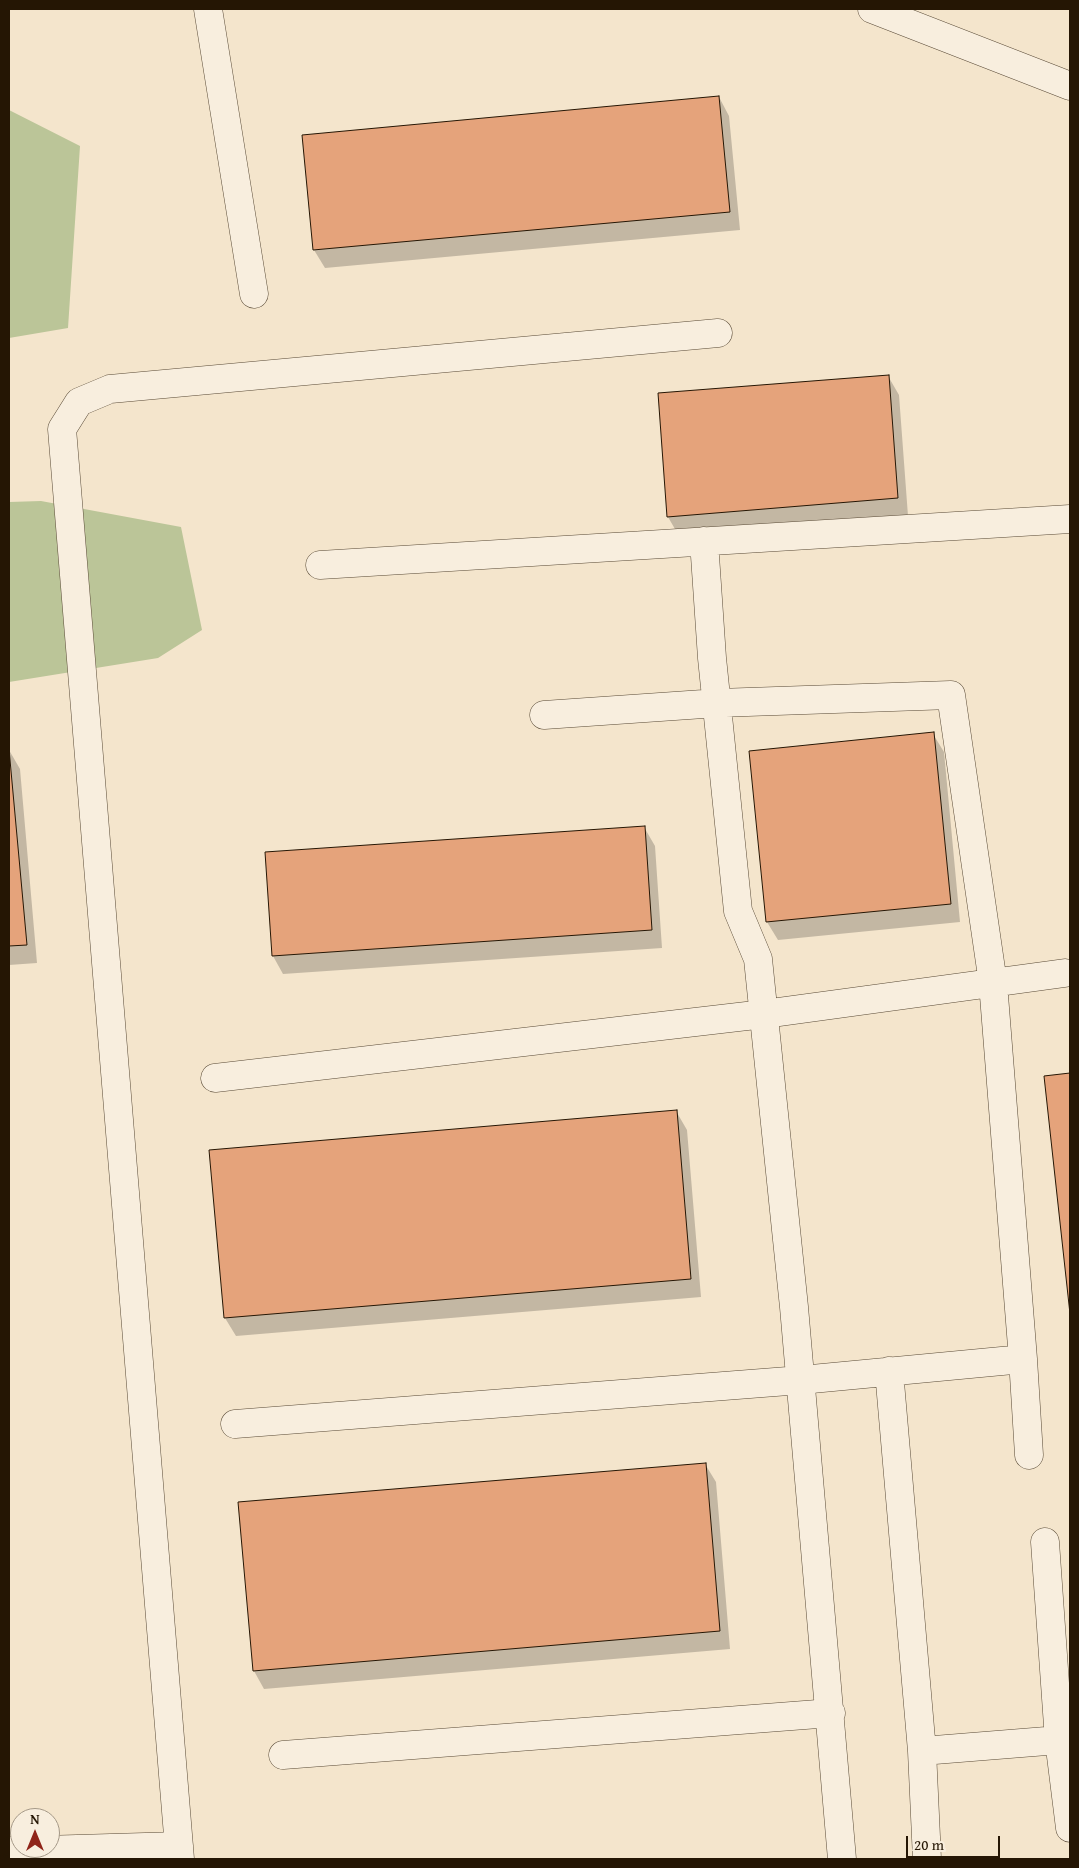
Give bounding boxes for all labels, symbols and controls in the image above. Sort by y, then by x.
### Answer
north arrow [10,1808,60,1858]
text: N [30,1809,40,1829]
scale bar [909,1826,1003,1858]
text: 20 m [914,1834,944,1855]

